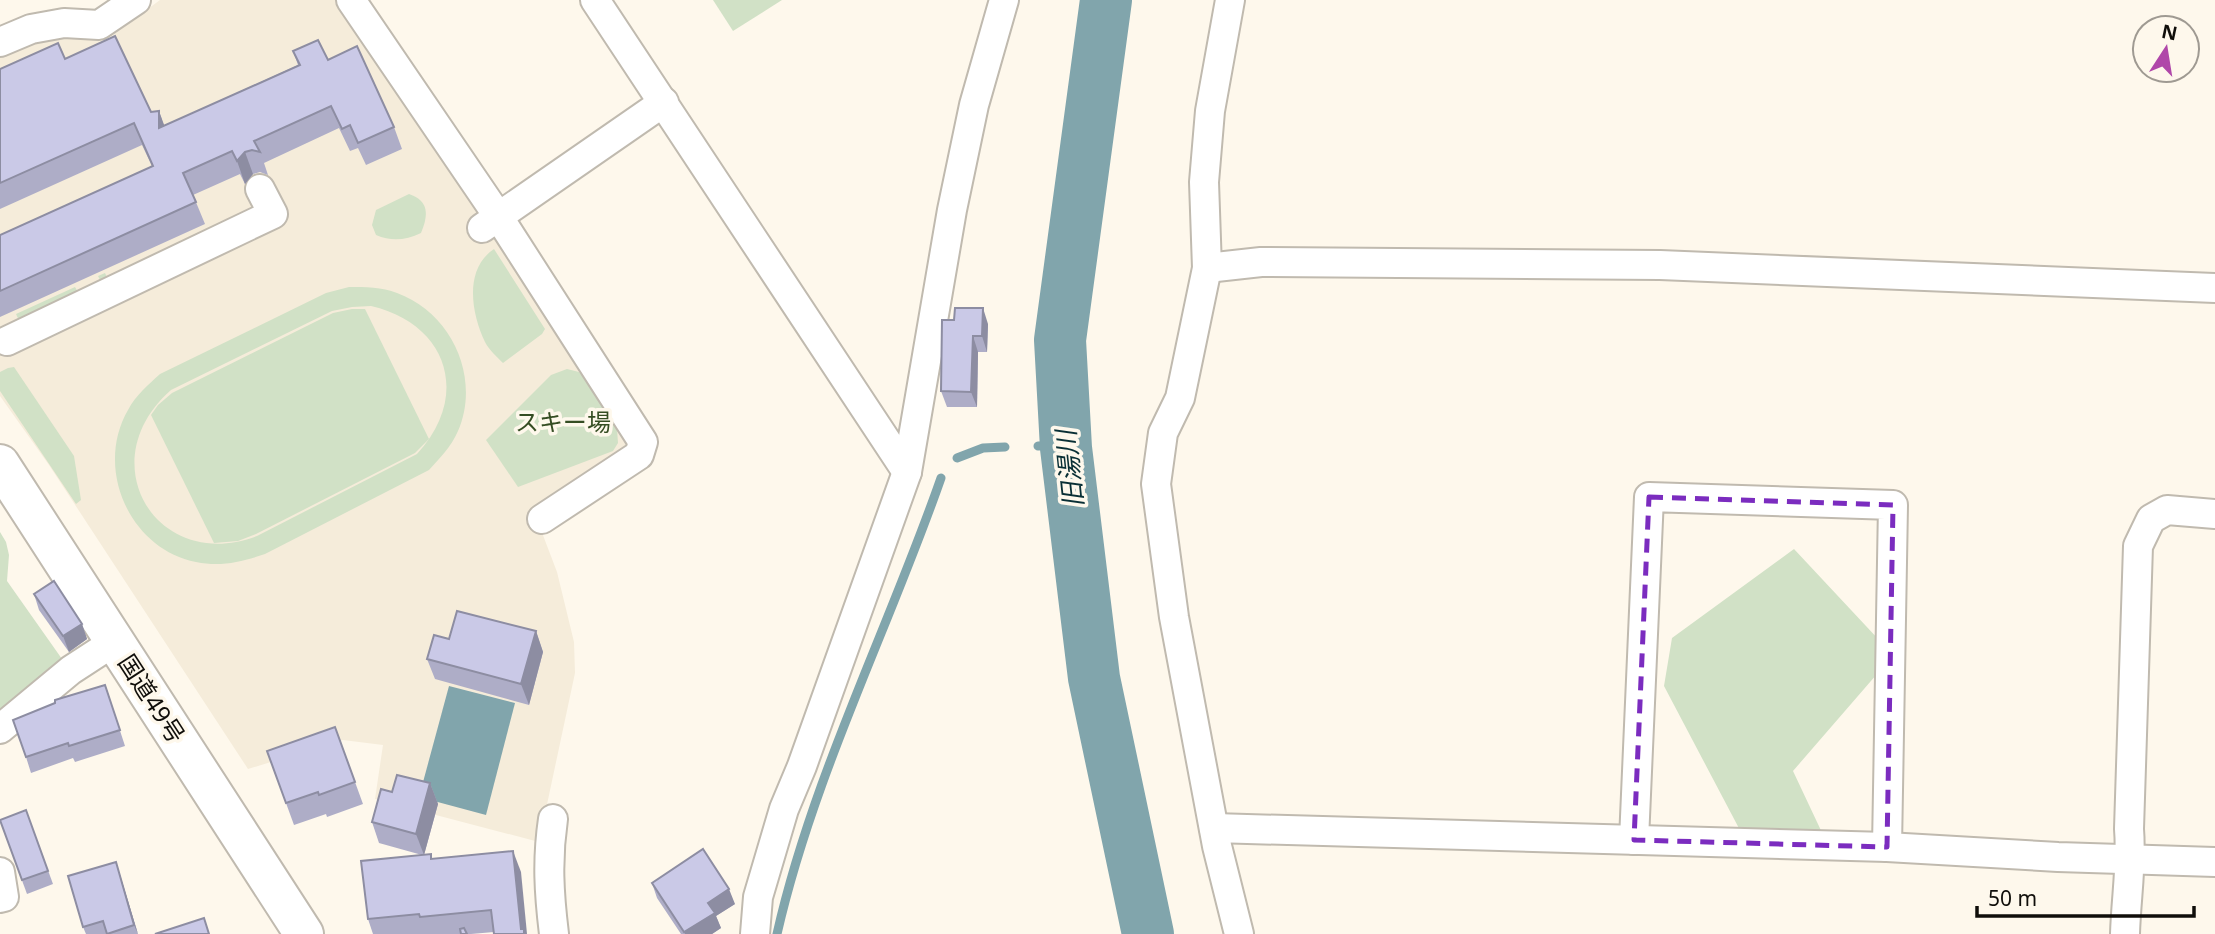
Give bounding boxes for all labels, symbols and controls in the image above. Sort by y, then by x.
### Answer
north arrow [2131,14,2201,84]
text: N [2159,18,2180,47]
park label: スキー場 [515,405,611,438]
water label: 旧湯川 [1047,425,1091,510]
street label: 国道49号 [111,647,193,749]
scale bar [1977,874,2194,918]
text: 50 m [1988,884,2037,912]

